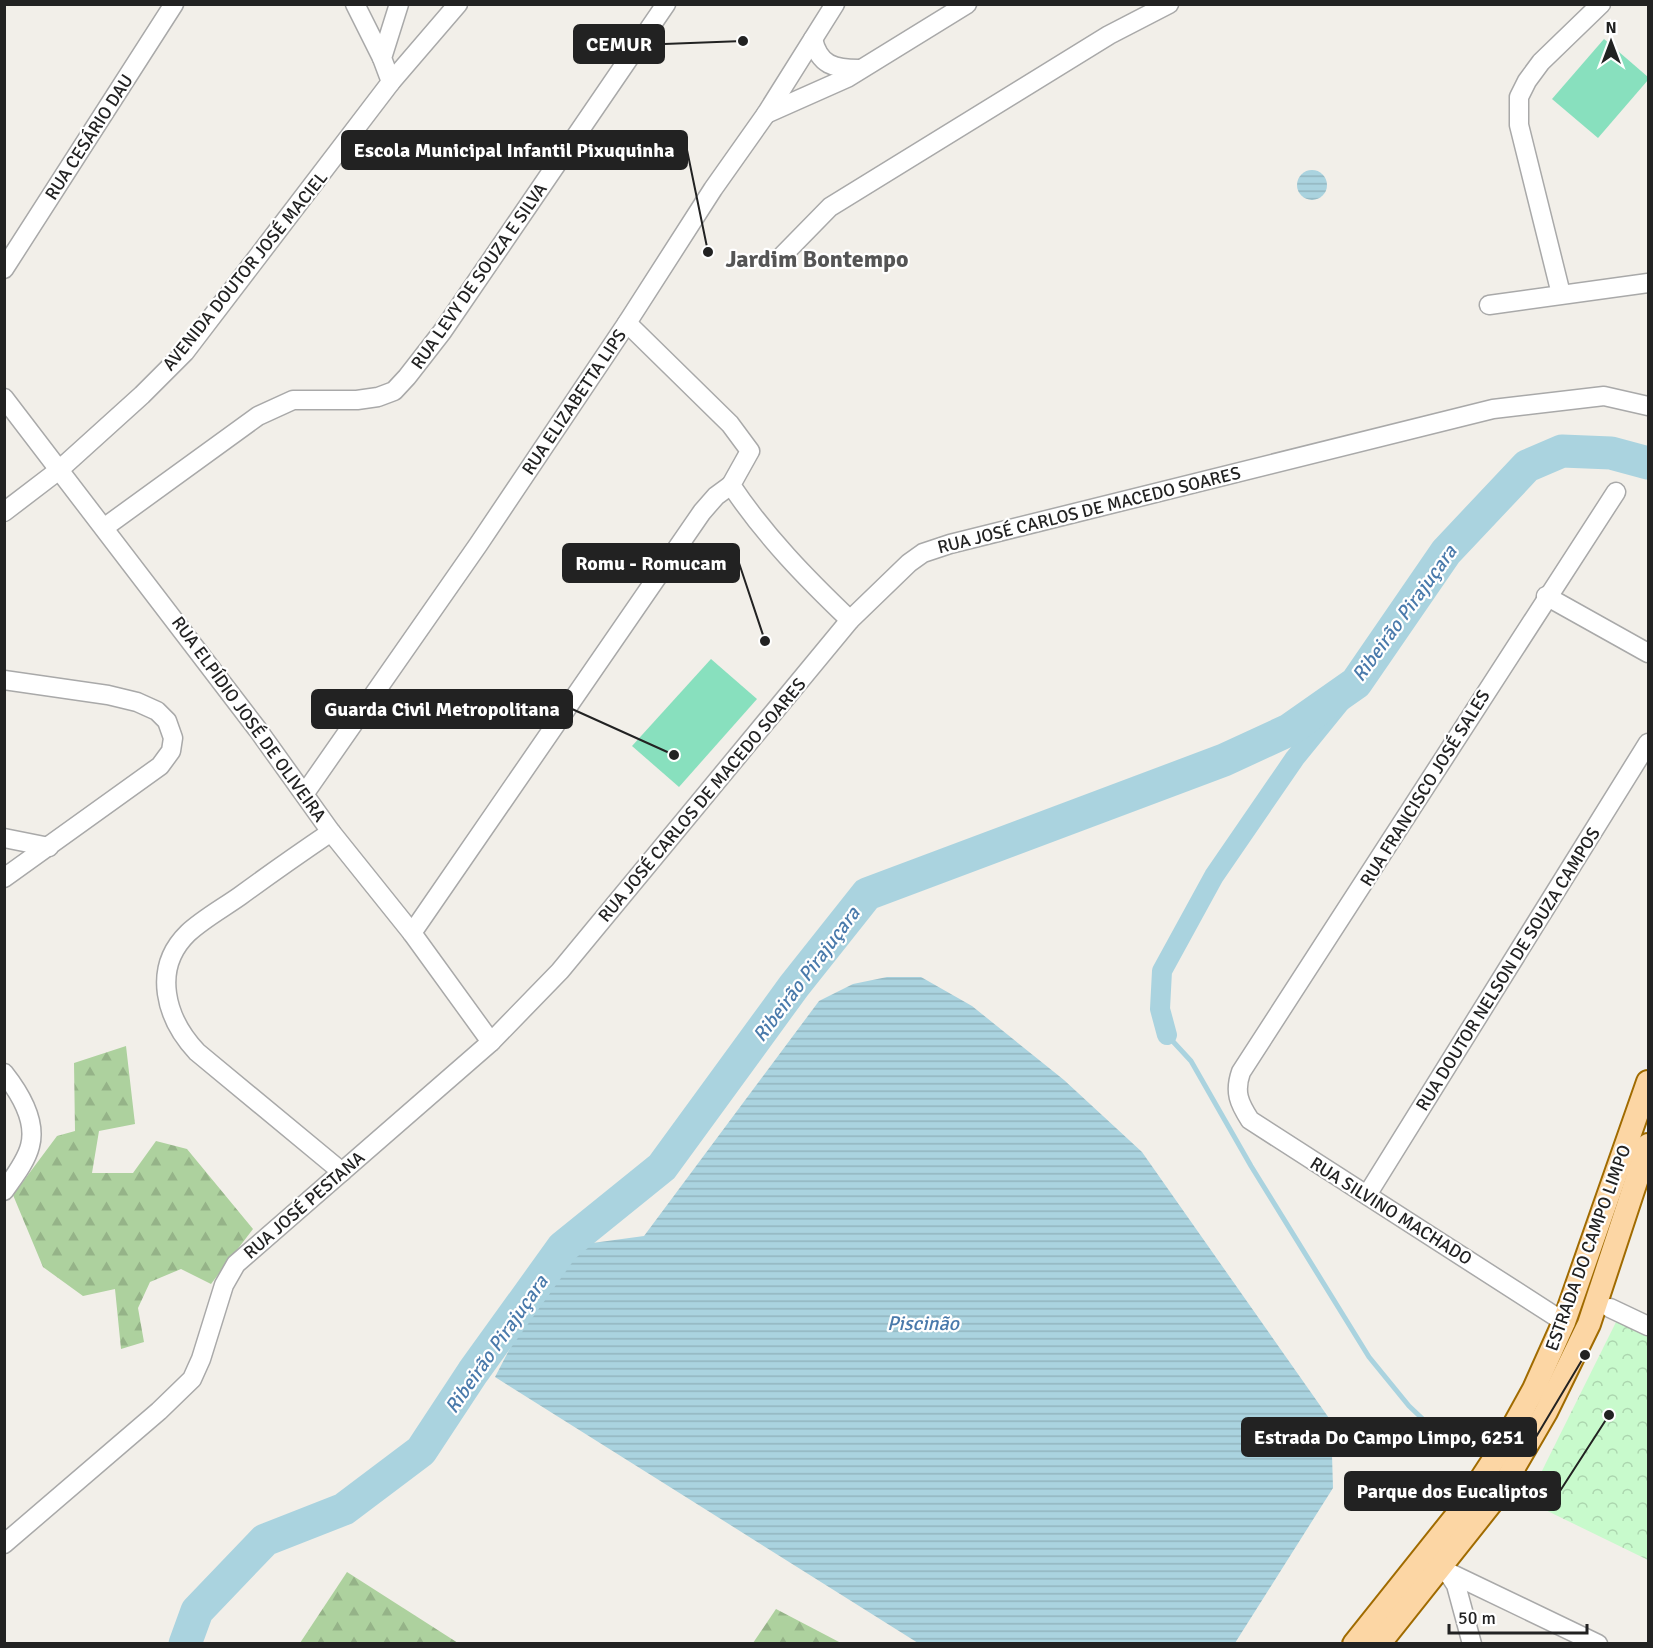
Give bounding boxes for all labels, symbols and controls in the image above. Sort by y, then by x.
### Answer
north arrow [1581,12,1641,72]
text: N [1605,18,1617,38]
callout: CEMUR [574,25,664,63]
text: CEMUR [586,32,653,57]
street label: RUA CESÁRIO DAU [40,70,138,204]
callout: Escola Municipal Infantil Pixuquinha [342,131,687,169]
text: Escola Municipal Infantil Pixuquinha [354,138,674,163]
street label: AVENIDA DOUTOR JOSÉ MACIEL [158,167,332,375]
street label: RUA LEVY DE SOUZA E SILVA [406,179,552,373]
district label: Jardim Bontempo [725,244,909,274]
street label: RUA ELIZABETTA LIPS [517,325,631,479]
street label: RUA JOSÉ CARLOS DE MACEDO SOARES [935,462,1243,558]
water label: Ribeirão Pirajuçara [1346,539,1463,687]
callout: Romu - Romucam [563,544,739,582]
text: Romu - Romucam [575,551,727,576]
street label: RUA ELPÍDIO JOSÉ DE OLIVEIRA [167,612,331,826]
street label: RUA JOSÉ CARLOS DE MACEDO SOARES [593,674,811,926]
street label: RUA FRANCISCO JOSÉ SALES [1355,686,1495,890]
callout: Guarda Civil Metropolitana [312,690,572,728]
text: Guarda Civil Metropolitana [324,697,560,722]
street label: RUA DOUTOR NELSON DE SOUZA CAMPOS [1411,823,1605,1115]
water label: Ribeirão Pirajuçara [747,901,866,1047]
street label: ESTRADA DO CAMPO LIMPO [1540,1142,1636,1354]
street label: RUA JOSÉ PESTANA [239,1146,369,1264]
street label: RUA SILVINO MACHADO [1306,1152,1476,1270]
water label: Ribeirão Pirajuçara [439,1270,554,1418]
water label: Piscinão [887,1311,961,1336]
callout: Estrada Do Campo Limpo, 6251 [1242,1418,1536,1456]
text: Estrada Do Campo Limpo, 6251 [1254,1425,1524,1450]
callout: Parque dos Eucaliptos [1345,1472,1560,1510]
text: Parque dos Eucaliptos [1356,1479,1548,1504]
scale bar [1449,1597,1587,1635]
text: 50 m [1458,1607,1496,1629]

